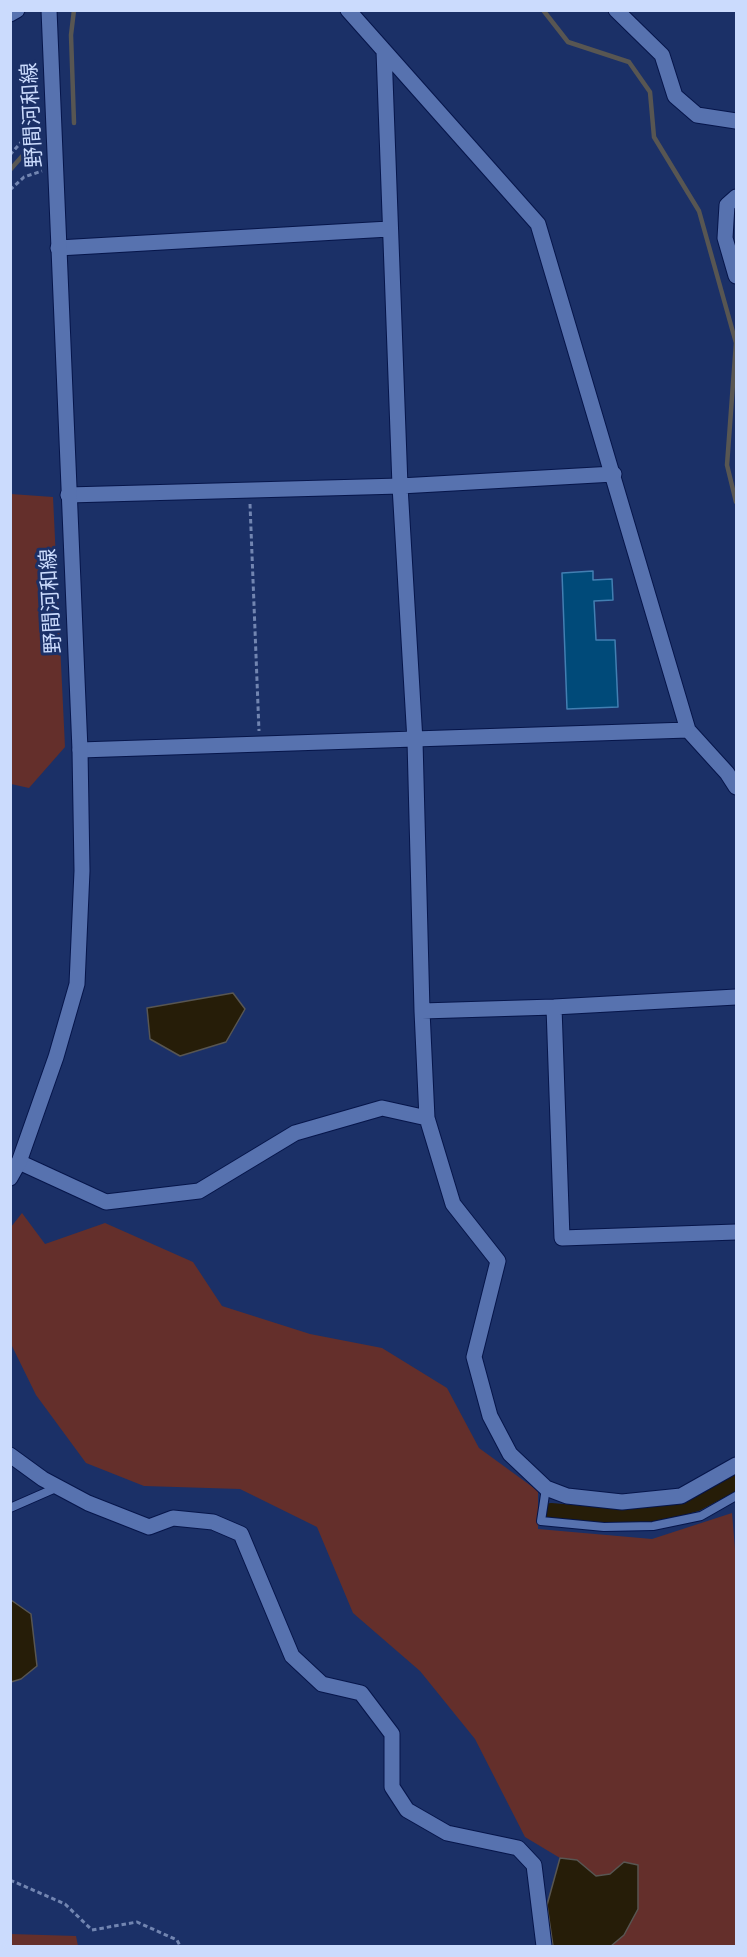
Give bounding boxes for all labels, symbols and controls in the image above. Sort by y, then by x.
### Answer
street label: 野間河和線 [18,62,48,168]
street label: 野間河和線 [37,548,67,654]

